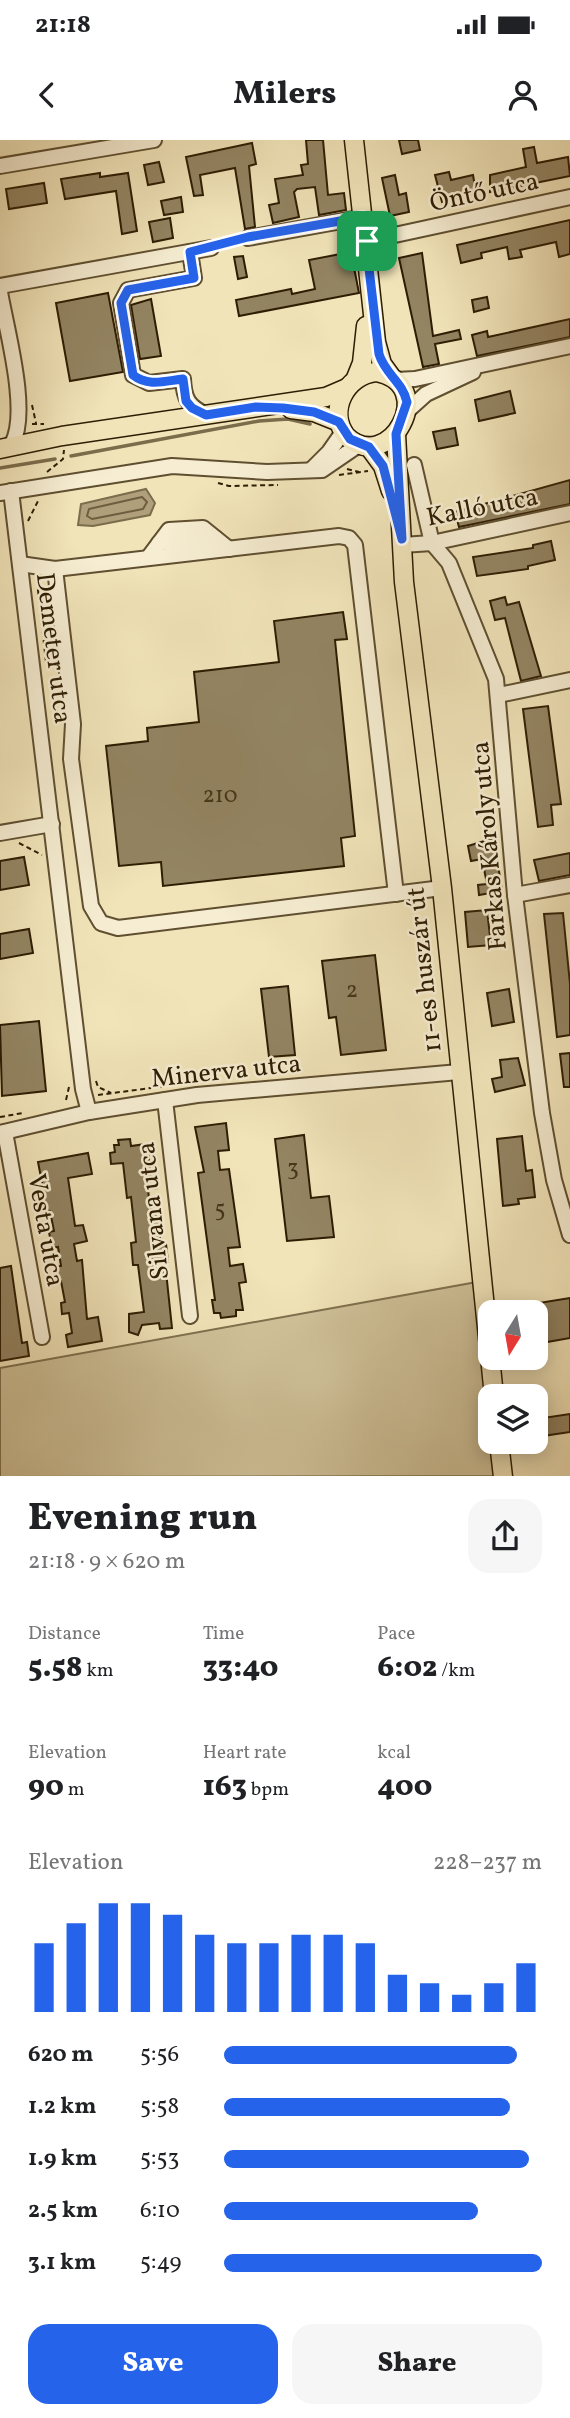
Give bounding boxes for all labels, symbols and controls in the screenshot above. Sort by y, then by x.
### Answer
text: 21:18 [35,7,91,43]
text: Milers [234,73,336,117]
icon: back [28,76,66,114]
icon: person [504,76,542,114]
street label: Öntő utca [427,164,542,222]
pin [337,211,397,271]
icon: arrive [348,222,386,260]
street label: Kalló utca [423,479,541,536]
street label: Demeter utca [26,571,80,726]
street label: Farkas Károly utca [463,740,517,952]
house number: 210 [202,780,238,812]
street label: 11-es huszár út [398,885,452,1054]
house number: 2 [346,975,358,1007]
street label: Minerva utca [149,1046,303,1098]
street label: Silvana utca [129,1140,179,1281]
house number: 3 [287,1153,299,1185]
street label: Vesta utca [17,1171,73,1290]
house number: 5 [214,1194,226,1226]
north arrow [478,1300,548,1370]
map controls [478,1300,548,1454]
button: layers [478,1384,548,1454]
text: Evening run [28,1493,258,1546]
button: share [468,1499,542,1573]
text: 21:18 · 9 × 620 m [28,1546,185,1578]
text: Distance [28,1621,101,1647]
text: Time [203,1621,244,1647]
text: Pace [377,1621,415,1647]
text: 5.58 [28,1647,83,1689]
text: 33:40 [203,1647,279,1689]
text: 6:02 [377,1647,437,1689]
text: km [83,1658,114,1684]
text: /km [437,1658,475,1684]
text: Elevation [28,1740,107,1766]
text: Heart rate [203,1740,287,1766]
text: kcal [377,1740,411,1766]
text: 90 [28,1766,64,1808]
text: 163 [203,1766,247,1808]
text: 400 [377,1766,432,1808]
text: m [64,1777,84,1803]
text: bpm [247,1777,289,1803]
text: Elevation [28,1847,124,1879]
text: 228–237 m [433,1847,542,1879]
text: 620 m [28,2039,94,2071]
text: 5:56 [140,2039,179,2071]
text: 1.2 km [28,2091,97,2123]
text: 5:58 [140,2091,179,2123]
text: 1.9 km [28,2143,97,2175]
text: 5:53 [140,2143,179,2175]
text: 2.5 km [28,2195,98,2227]
text: 6:10 [140,2195,180,2227]
text: 3.1 km [28,2247,96,2279]
text: 5:49 [140,2247,181,2279]
button: Save [28,2324,278,2404]
button: Share [292,2324,542,2404]

